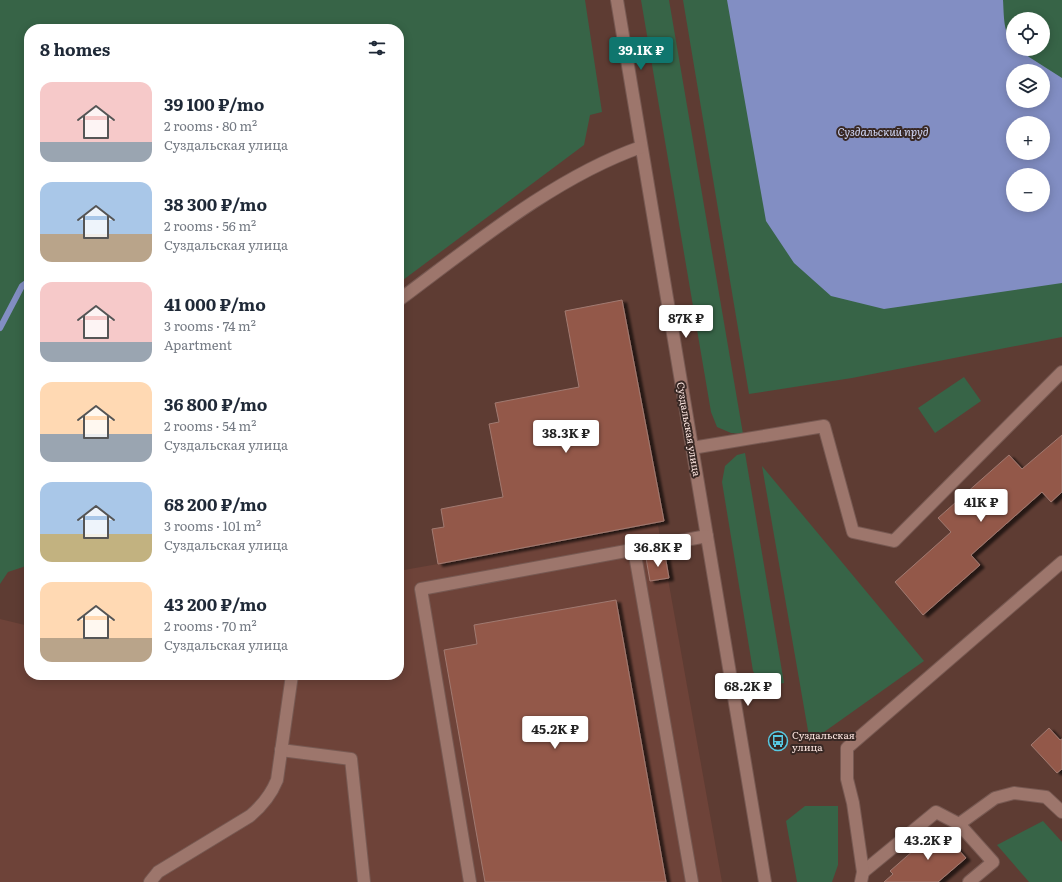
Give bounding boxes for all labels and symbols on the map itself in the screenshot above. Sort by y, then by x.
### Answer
pin: 39.1K ₽ [604,37,678,71]
water label: Суздальский пруд [837,123,929,139]
pin: 87K ₽ [658,305,714,339]
street label: Суздальская улица [674,381,705,478]
pin: 38.3K ₽ [529,420,603,454]
pin: 41K ₽ [953,489,1009,523]
pin: 36.8K ₽ [621,534,695,568]
pin: 68.2K ₽ [711,673,785,707]
pin: 45.2K ₽ [518,716,592,750]
place label: Суздальская улица [792,727,855,754]
bus stop icon: Суздальская улица [767,730,789,752]
pin: 43.2K ₽ [891,827,965,861]

